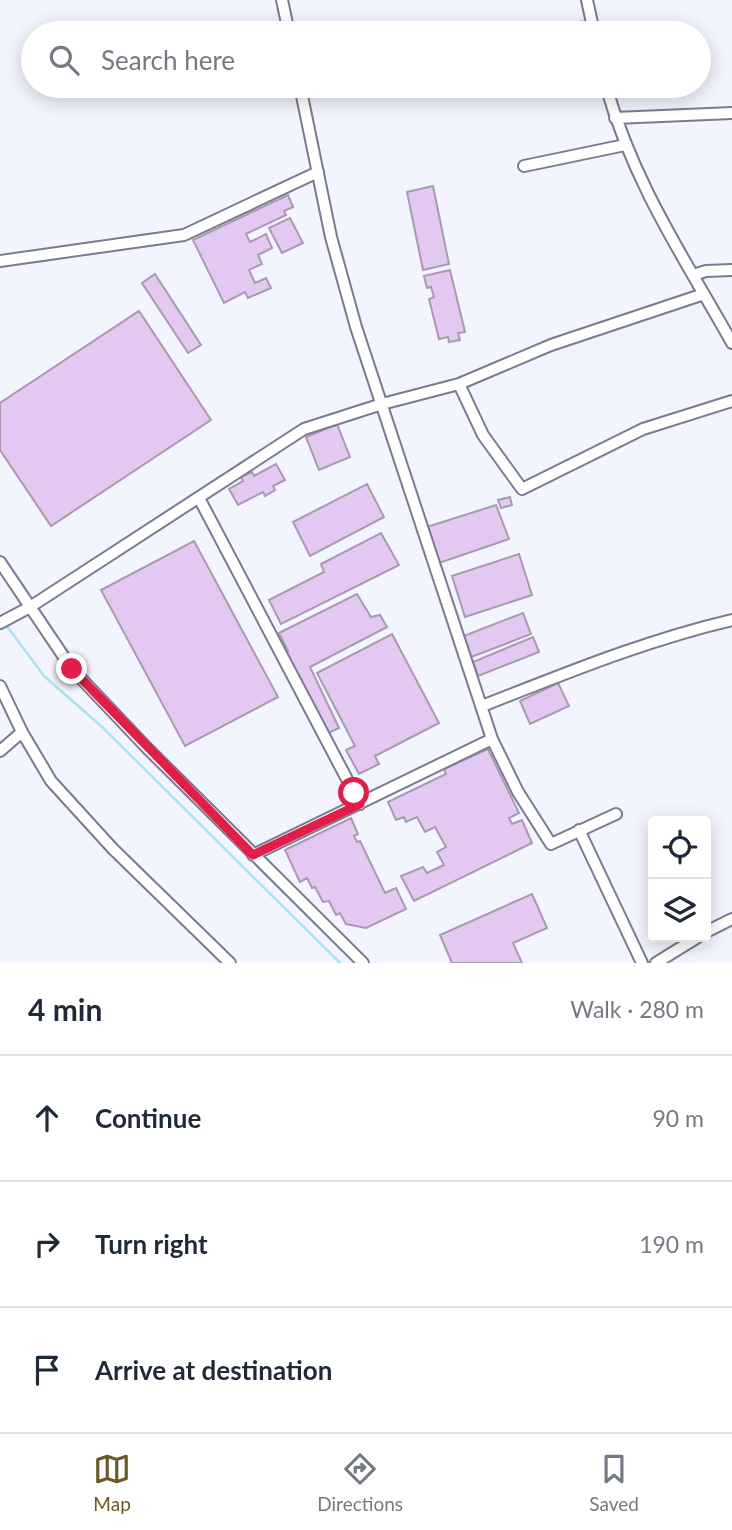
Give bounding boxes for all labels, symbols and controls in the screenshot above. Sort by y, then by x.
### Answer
search box [21,21,711,98]
icon: search [45,41,83,79]
text: Search here [101,44,235,76]
route end [56,653,87,684]
route start [338,777,369,808]
map controls [648,816,711,942]
button: locate [648,816,711,879]
button: layers [648,879,711,942]
text: 4 min [28,991,102,1027]
text: Walk · 280 m [570,995,704,1023]
icon: ahead [28,1099,66,1137]
text: Continue [95,1102,201,1134]
text: 90 m [653,1104,704,1132]
icon: right [28,1225,66,1263]
text: Turn right [95,1228,208,1260]
text: 190 m [639,1230,704,1258]
icon: arrive [28,1351,66,1389]
text: Arrive at destination [95,1354,332,1386]
tab: Map [93,1450,131,1515]
tab: Directions [317,1450,403,1515]
tab: Saved [589,1450,639,1515]

